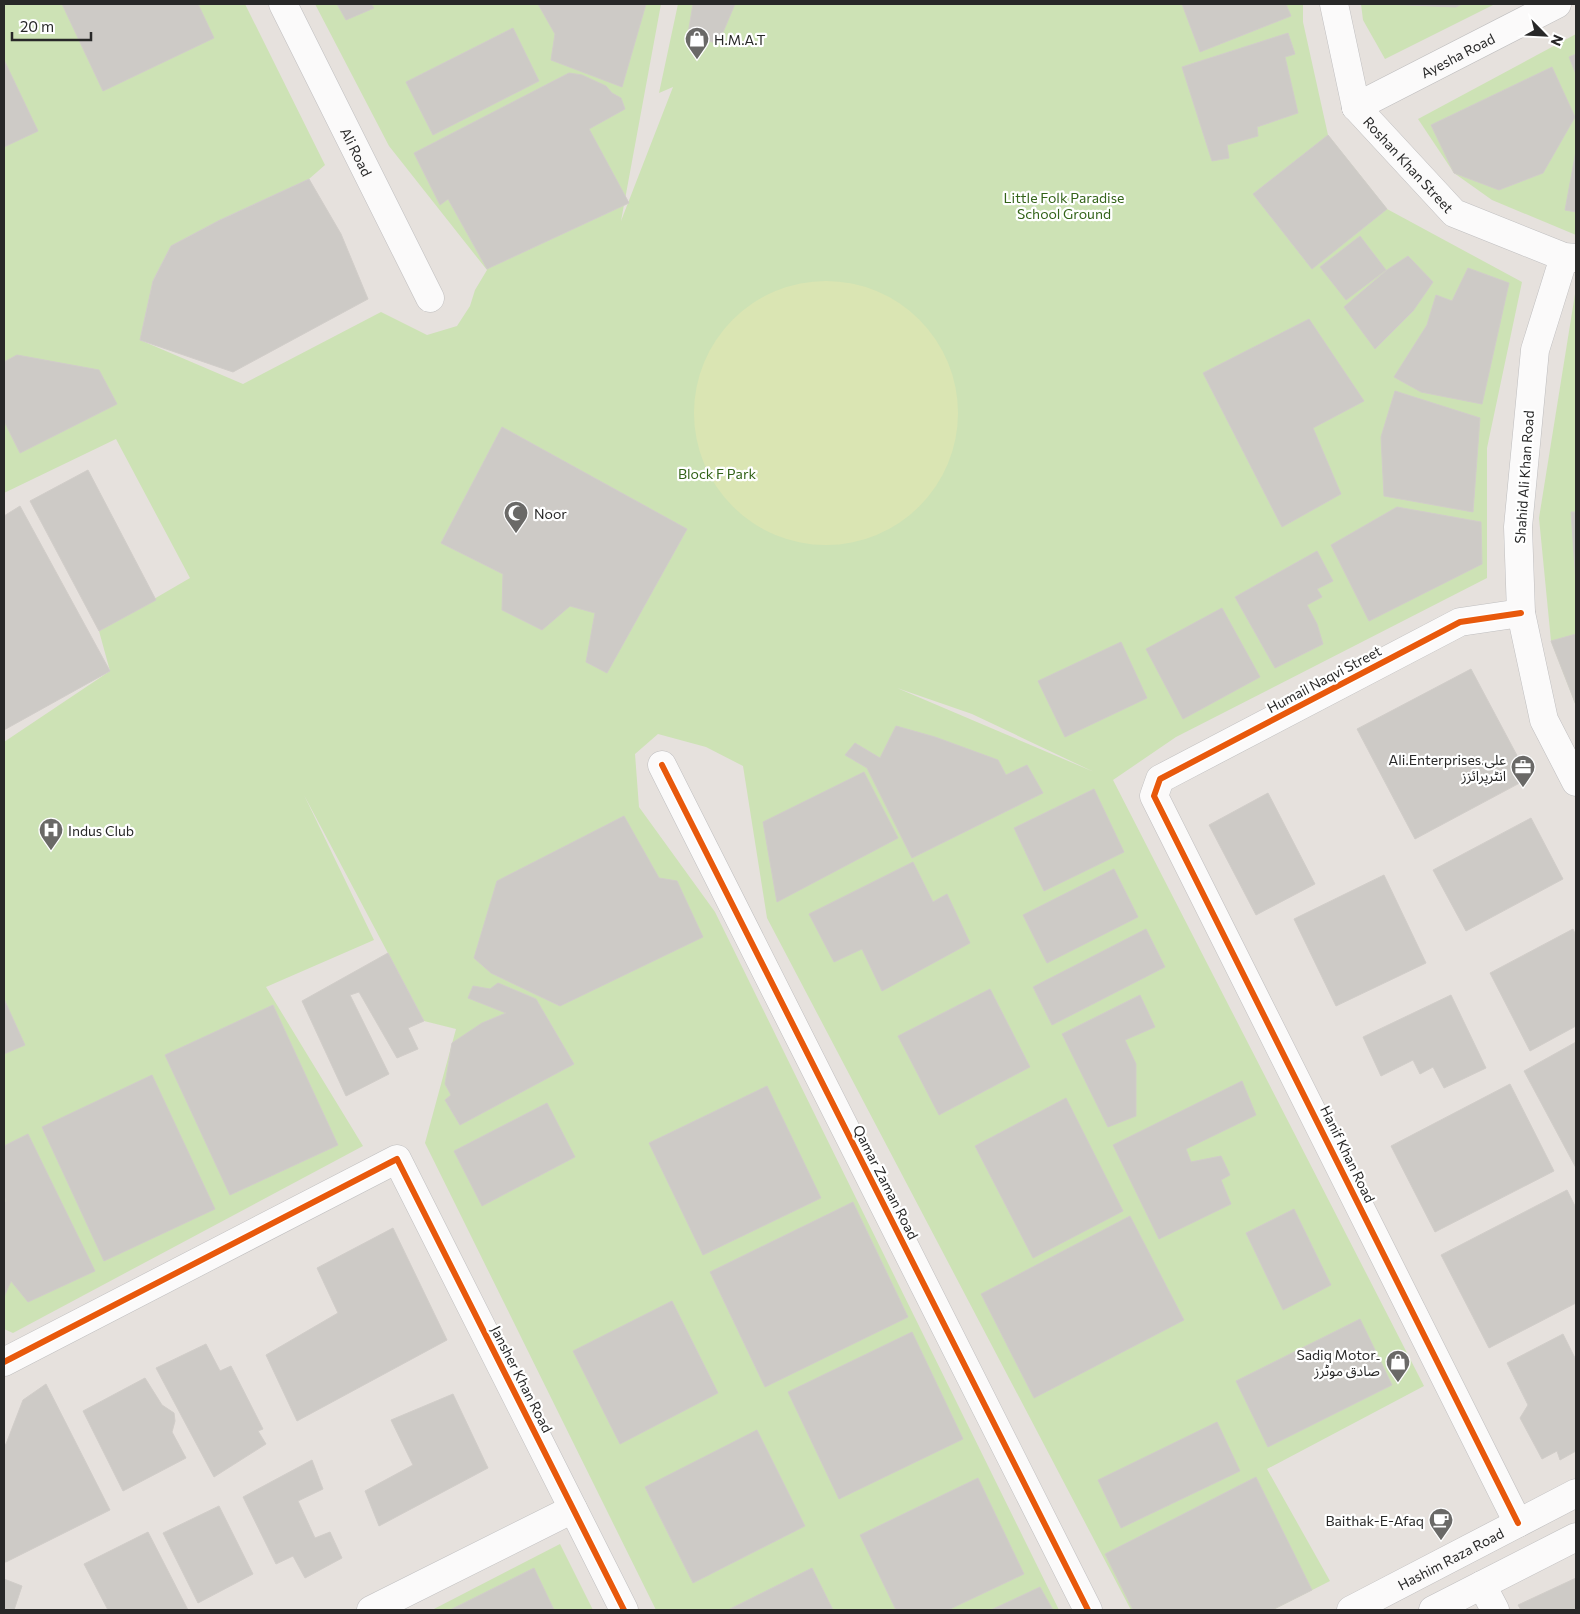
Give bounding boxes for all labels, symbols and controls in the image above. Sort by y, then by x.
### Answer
scale bar [12,10,91,42]
north arrow [1520,10,1570,60]
text: 20 m [20,17,54,35]
shop icon: H.M.A.T [684,26,710,60]
street label: Ayesha Road [1418,29,1497,81]
place label: H.M.A.T [714,31,765,48]
text: N [1547,32,1567,49]
street label: Roshan Khan Street [1360,113,1458,216]
street label: Ali Road [338,124,376,179]
park label: Little Folk Paradise School Ground [1004,189,1124,222]
street label: Shahid Ali Khan Road [1511,410,1537,544]
park label: Block F Park [678,465,756,482]
mosque icon: Noor [503,500,529,534]
place label: Noor [534,505,567,522]
street label: Humail Naqvi Street [1264,642,1384,716]
place label: Ali.Enterprises.علی انٹرپرائزز [1389,751,1506,786]
office icon: Ali.Enterprises.علی انٹرپرائزز [1510,754,1536,788]
hospital icon: Indus Club [38,817,64,851]
place label: Indus Club [68,822,134,839]
street label: Hanif Khan Road [1317,1103,1379,1205]
street label: Qamar Zaman Road [850,1122,922,1242]
street label: Jansher Khan Road [488,1323,556,1435]
place label: Sadiq Motor۔ صادق موٹرز [1297,1346,1380,1380]
shop icon: Sadiq Motor۔ صادق موٹرز [1385,1349,1411,1383]
cafe icon: Baithak-E-Afaq [1428,1507,1454,1541]
place label: Baithak-E-Afaq [1326,1512,1424,1529]
street label: Hashim Raza Road [1394,1524,1506,1593]

